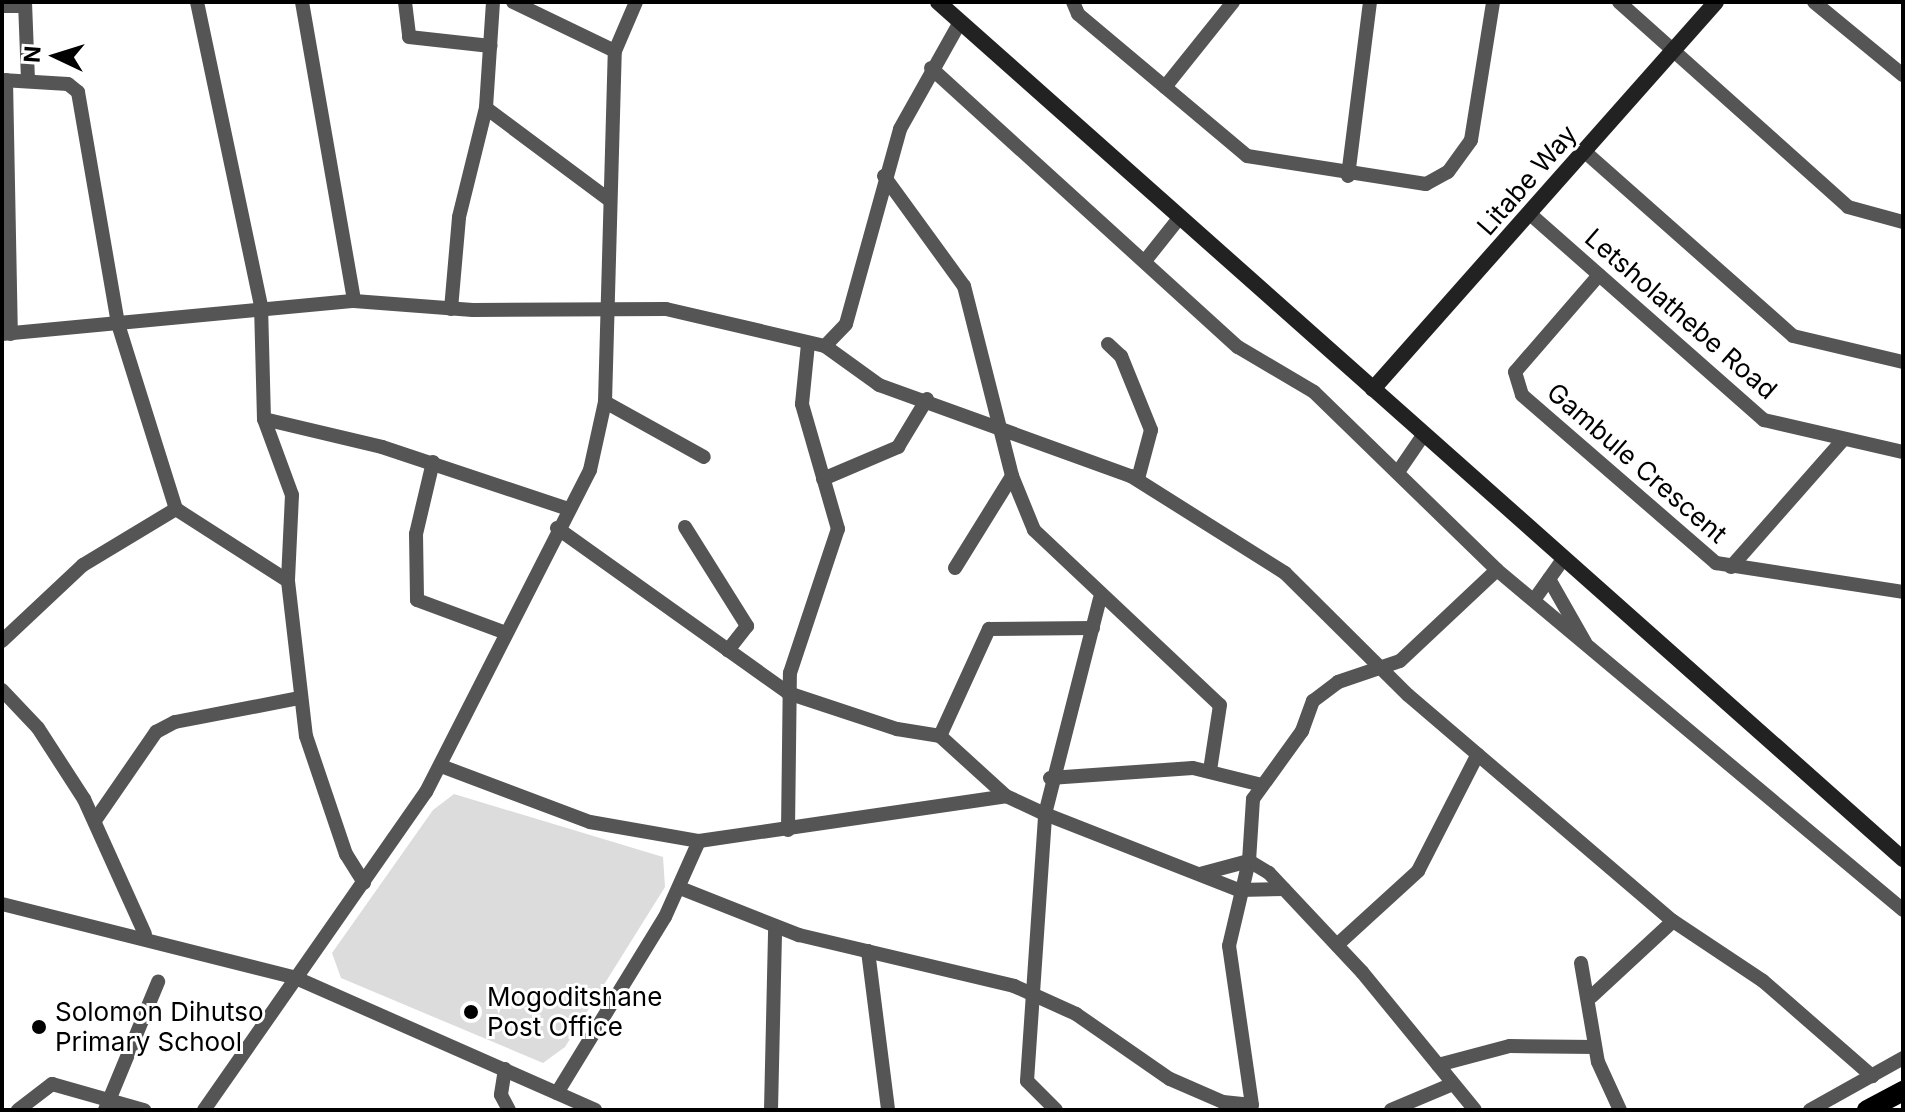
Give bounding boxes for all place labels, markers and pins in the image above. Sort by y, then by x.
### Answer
place label: Mogoditshane Post Office [487,981,662,1042]
place label: Solomon Dihutso Primary School [55,996,264,1058]
marker: Mogoditshane Post Office [462,1003,480,1021]
marker: Solomon Dihutso Primary School [30,1018,48,1036]

